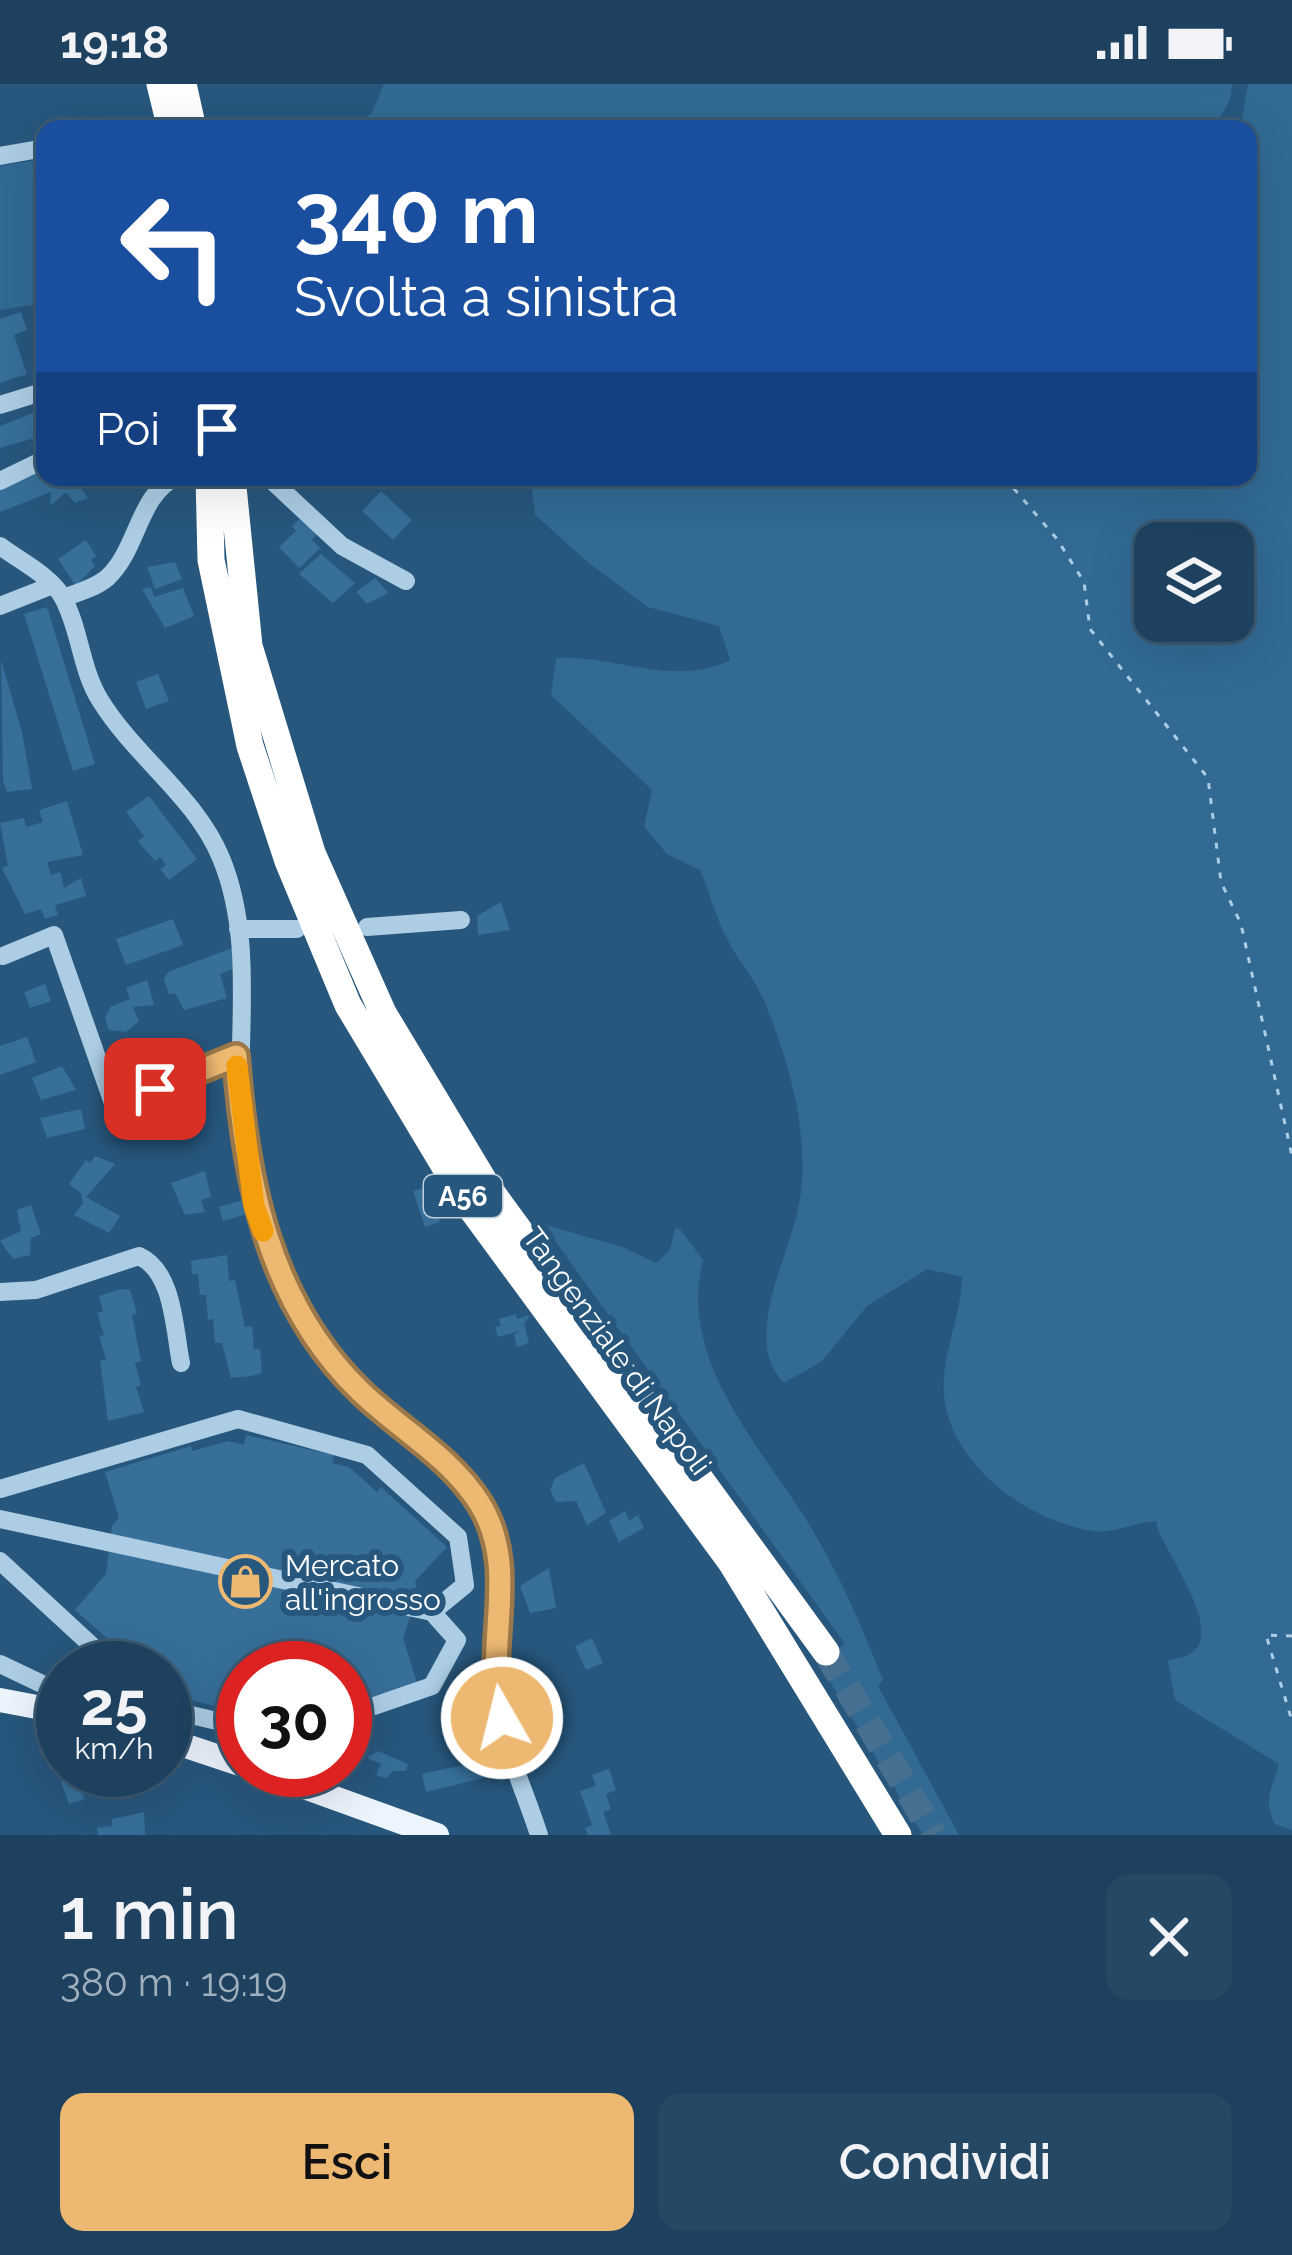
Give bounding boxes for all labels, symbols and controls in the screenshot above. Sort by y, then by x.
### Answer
text: 19:18 [60,16,169,69]
text: 340 m [294,164,539,263]
icon: left [96,168,252,324]
text: Svolta a sinistra [294,265,679,329]
icon: arrive [184,396,250,462]
text: Poi [96,403,160,456]
map controls [1134,522,1254,642]
button: layers [1134,522,1254,642]
pin [104,1038,206,1140]
icon: arrive [122,1056,188,1122]
road number: A56 [424,1175,502,1217]
street label: Tangenziale di Napoli [516,1221,718,1481]
place label: Mercato all'ingrosso [285,1548,441,1617]
shop icon: Mercato all'ingrosso [218,1554,274,1610]
speed limit sign: 30 [216,1641,372,1797]
position arrow [439,1655,565,1781]
text: 25 [80,1669,148,1739]
text: km/h [74,1731,154,1766]
text: 1 min [60,1871,239,1956]
button: close [1106,1874,1232,2000]
text: 380 m · 19:19 [60,1959,287,2005]
button: Esci [60,2093,634,2231]
button: Condividi [658,2093,1232,2231]

